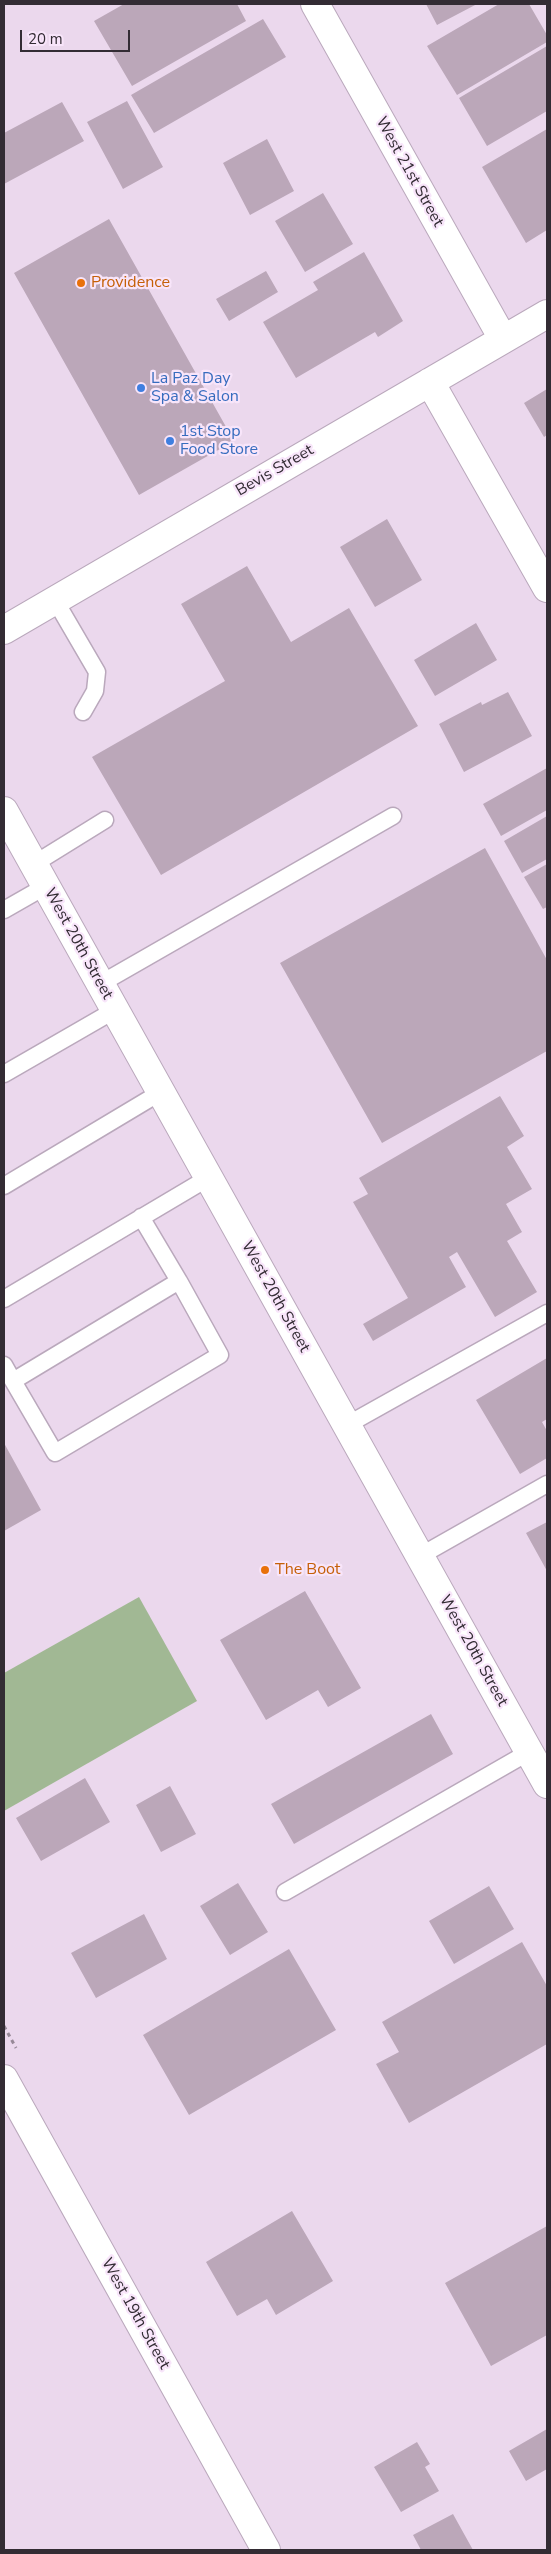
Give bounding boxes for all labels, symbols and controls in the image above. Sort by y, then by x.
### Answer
scale bar [22,20,132,52]
text: 20 m [28,29,63,49]
street label: West 21st Street [371,114,447,230]
place label: Providence [91,273,170,293]
marker: Providence [75,277,87,289]
place label: La Paz Day Spa & Salon [151,369,239,407]
marker: La Paz Day Spa & Salon [135,382,147,394]
place label: 1st Stop Food Store [180,422,258,460]
marker: 1st Stop Food Store [164,435,176,447]
street label: Bevis Street [233,441,317,501]
street label: West 20th Street [40,885,116,1003]
street label: West 20th Street [237,1238,313,1356]
place label: The Boot [275,1560,340,1580]
marker: The Boot [259,1564,271,1576]
street label: West 20th Street [435,1592,511,1710]
street label: West 19th Street [97,2255,173,2373]

